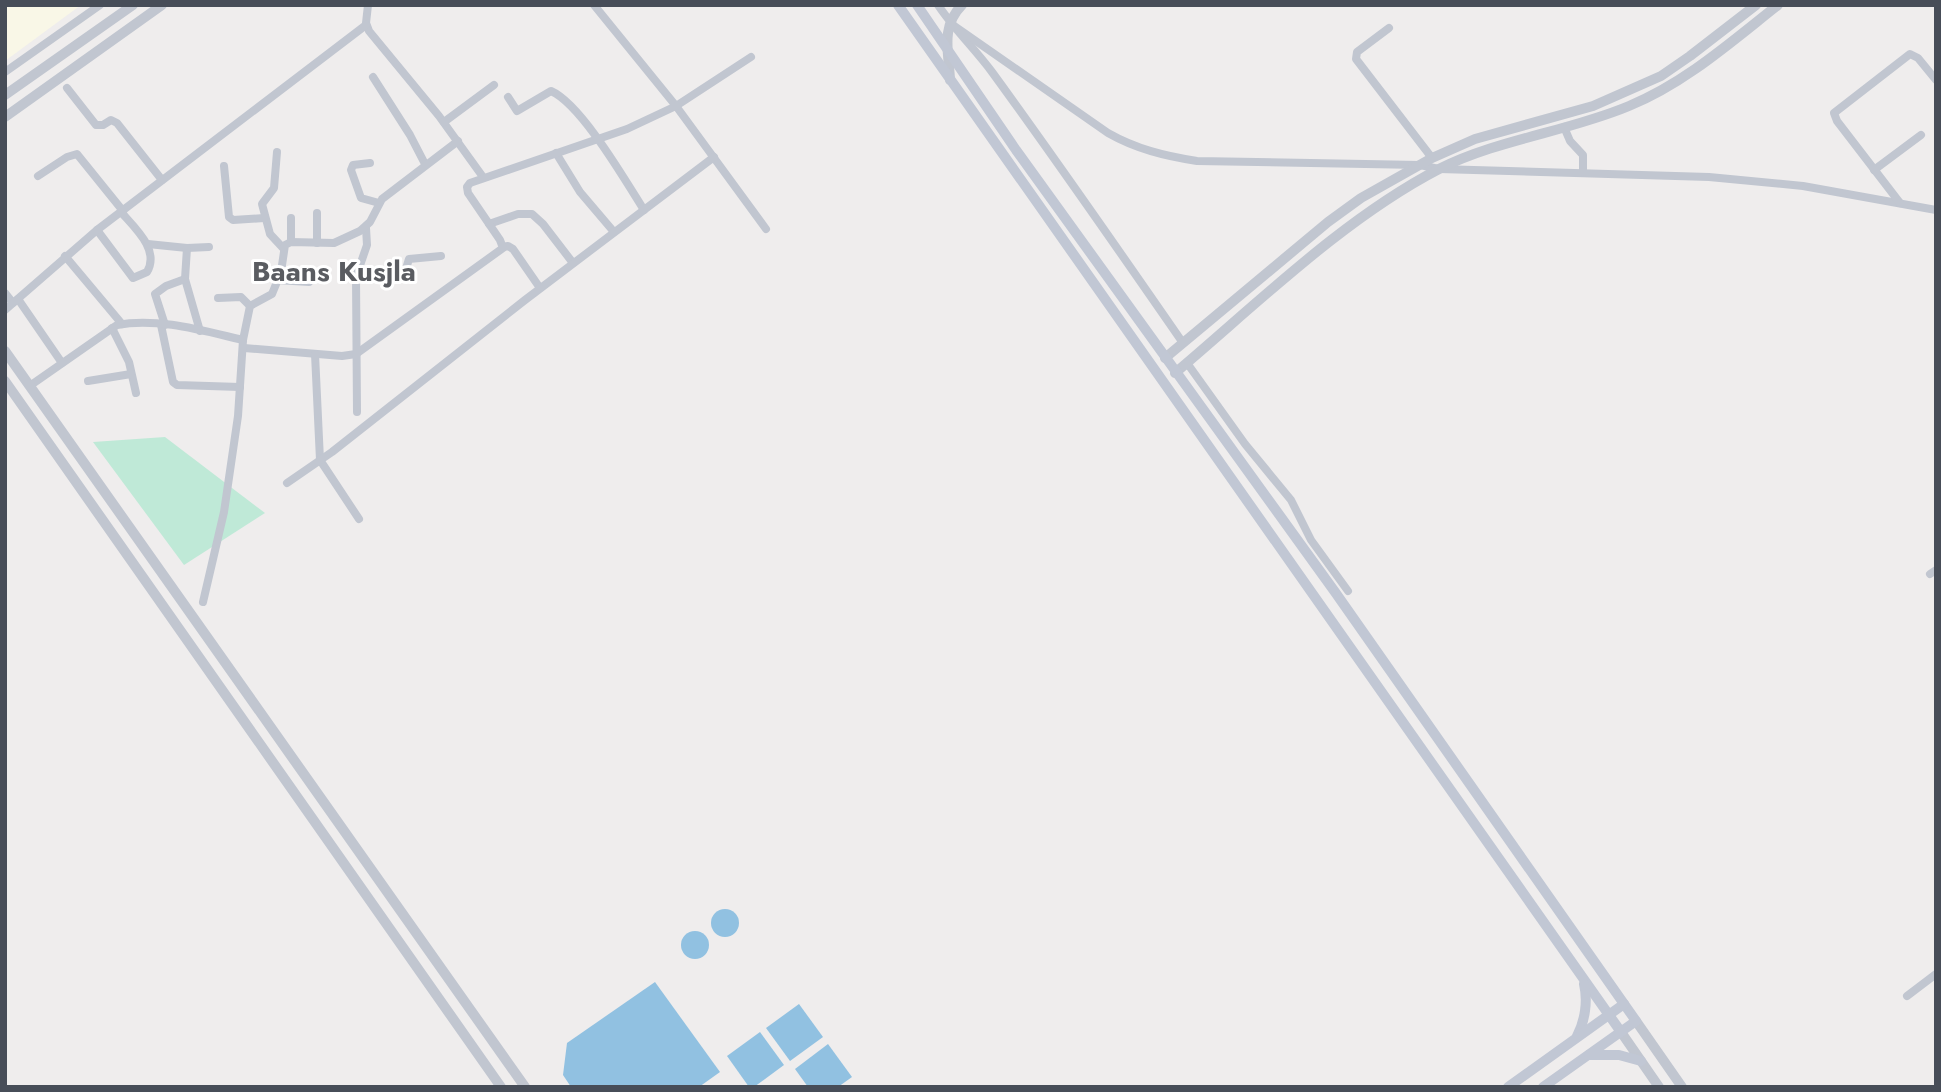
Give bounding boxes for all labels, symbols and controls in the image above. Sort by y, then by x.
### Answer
district label: Baans Kusjla [252,251,416,292]

